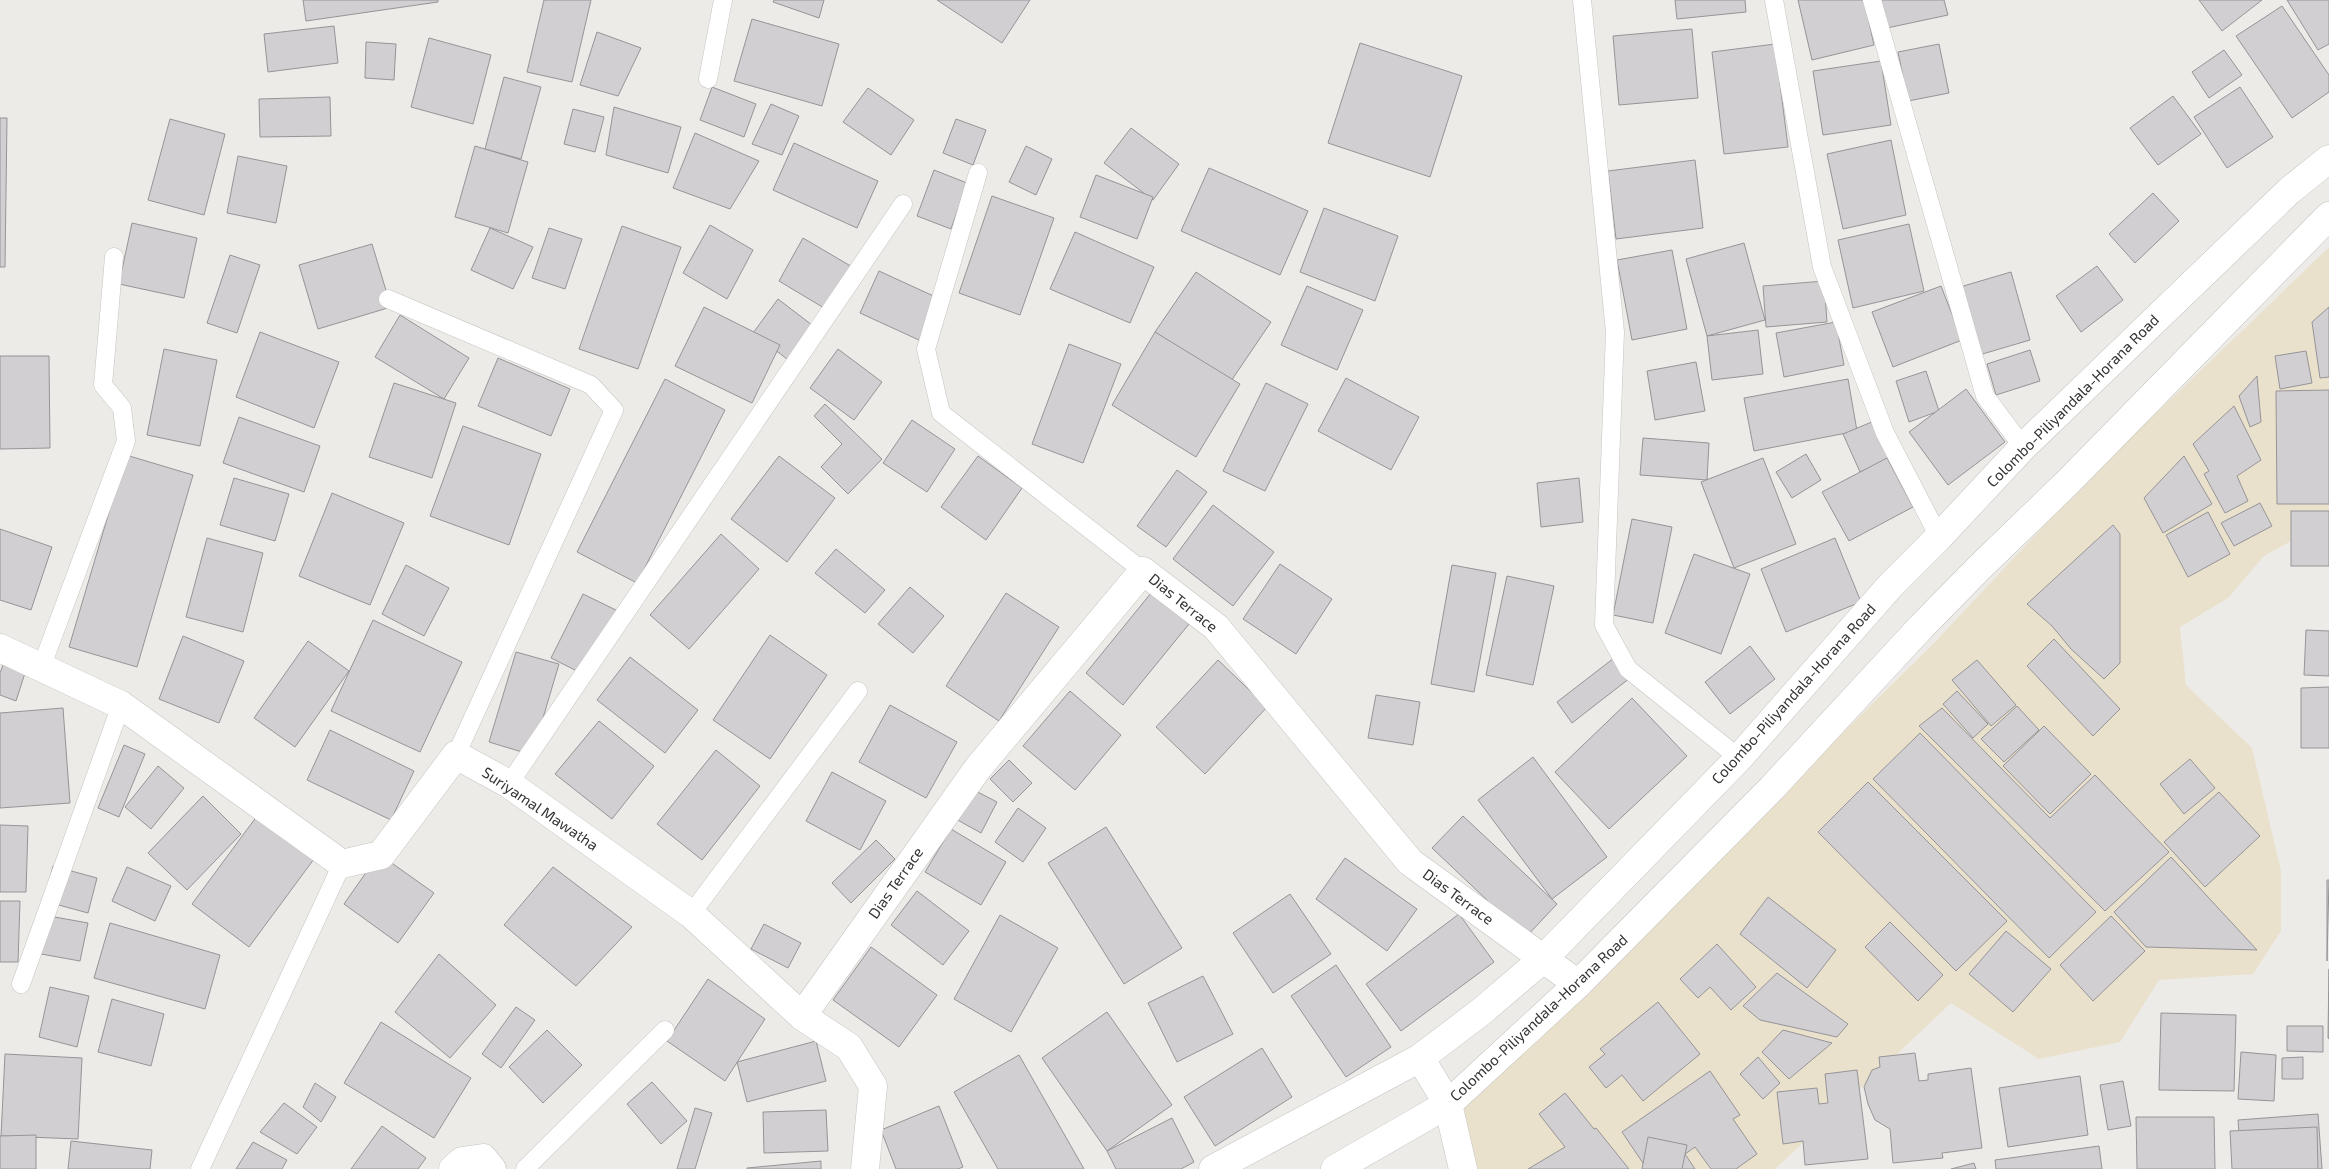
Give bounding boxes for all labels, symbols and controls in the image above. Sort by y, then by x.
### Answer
street label: Colombo-Piliyandala-Horana Road [1982,310,2162,490]
street label: Dias Terrace [1146,569,1222,635]
street label: Colombo-Piliyandala-Horana Road [1707,599,1879,787]
street label: Suriyamal Mawatha [479,763,602,854]
street label: Dias Terrace [864,843,926,922]
street label: Dias Terrace [1420,864,1498,928]
street label: Colombo-Piliyandala-Horana Road [1446,930,1631,1104]

